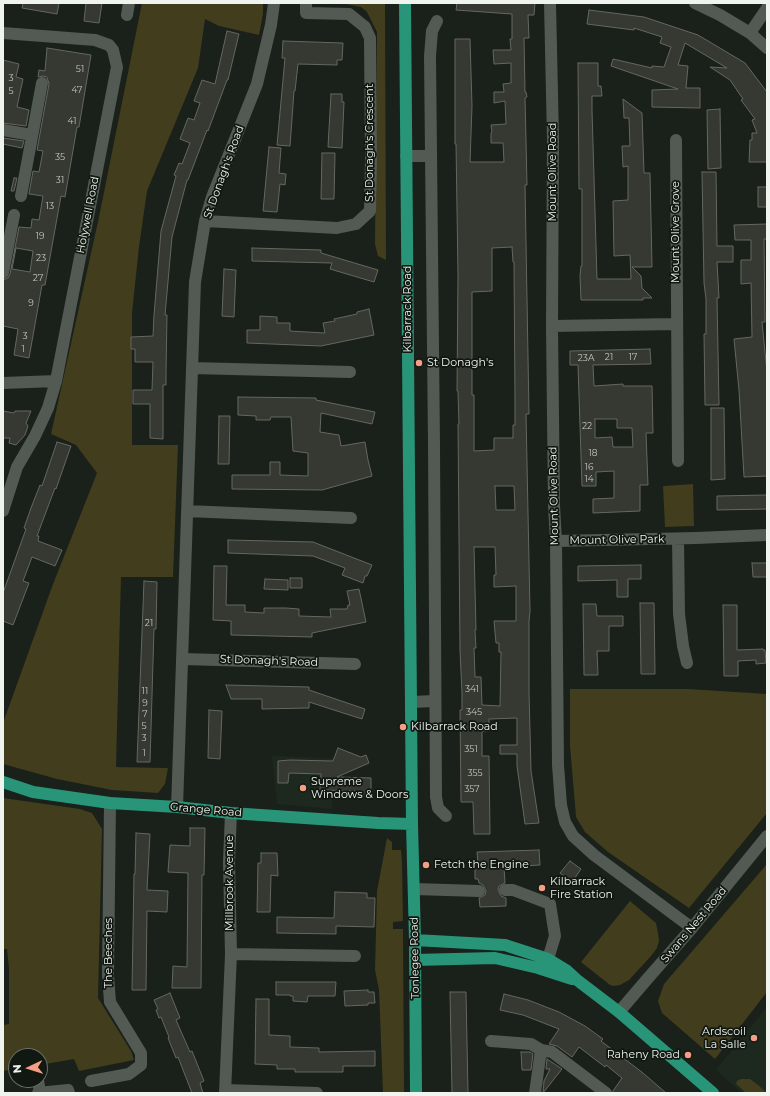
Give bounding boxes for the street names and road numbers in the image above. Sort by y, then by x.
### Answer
street label: St Donagh's Crescent [363,84,377,202]
street label: Mount Olive Road [546,123,560,221]
street label: St Donagh's Road [201,124,247,220]
street label: Holywell Road [74,175,102,255]
street label: Mount Olive Grove [669,181,683,283]
street label: Kilbarrack Road [401,266,415,352]
street label: Mount Olive Road [547,446,561,546]
street label: Mount Olive Park [569,533,665,547]
street label: St Donagh's Road [220,653,318,669]
street label: Grange Road [169,800,243,820]
street label: Millbrook Avenue [223,835,237,931]
street label: Swans Nest Road [658,884,730,966]
street label: Tonlegee Road [408,917,422,999]
street label: The Beeches [102,918,116,988]

